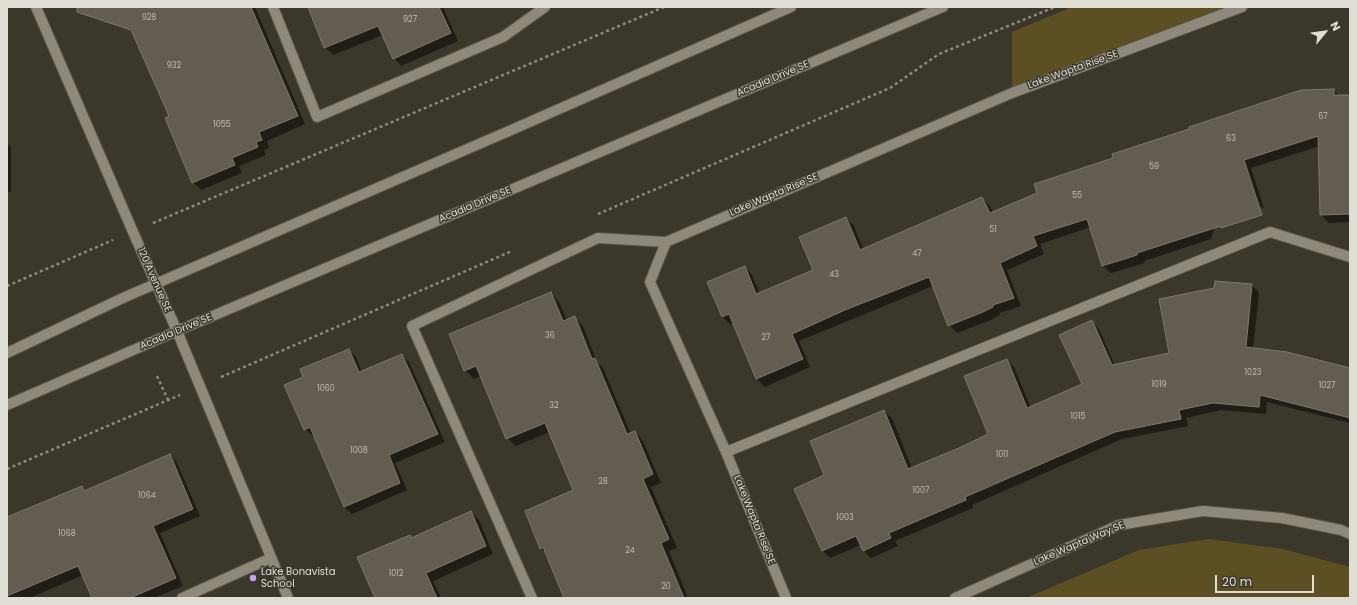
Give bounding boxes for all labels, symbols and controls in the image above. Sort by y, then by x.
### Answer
north arrow [1305,12,1345,52]
house number: 928 [142,13,156,23]
house number: 927 [403,15,417,25]
text: N [1326,19,1344,34]
street label: Lake Wapta Rise SE [1026,48,1120,92]
street label: Acadia Drive SE [735,58,811,100]
house number: 932 [167,61,181,71]
house number: 67 [1318,112,1328,122]
house number: 1055 [213,120,231,130]
house number: 63 [1226,134,1236,144]
house number: 59 [1149,162,1159,172]
street label: Lake Wapta Rise SE [728,171,820,219]
street label: Acadia Drive SE [437,184,513,226]
house number: 55 [1072,191,1082,201]
house number: 51 [989,225,997,235]
street label: 120 Avenue SE [134,246,174,314]
house number: 47 [912,249,922,259]
house number: 43 [829,270,839,280]
street label: Acadia Drive SE [138,311,214,353]
house number: 36 [545,331,555,341]
house number: 27 [762,333,770,343]
house number: 1023 [1245,368,1261,378]
house number: 1019 [1151,380,1167,390]
house number: 1027 [1319,381,1335,391]
house number: 1060 [317,384,335,394]
house number: 32 [549,401,559,411]
house number: 1015 [1070,412,1086,422]
house number: 1008 [350,446,368,456]
house number: 1011 [996,450,1008,460]
street label: Lake Wapta Rise SE [731,474,777,566]
house number: 28 [598,477,608,487]
house number: 1007 [913,486,929,496]
house number: 1064 [138,491,156,501]
house number: 1003 [836,513,854,523]
street label: Lake Wapta Way SE [1032,519,1126,569]
house number: 1068 [58,529,76,539]
house number: 24 [625,546,635,556]
place label: Lake Bonavista School [261,566,335,590]
scale bar [1217,567,1316,593]
house number: 1012 [389,569,403,579]
marker: Lake Bonavista School [248,573,258,583]
text: 20 m [1222,573,1252,590]
house number: 20 [661,582,671,592]

